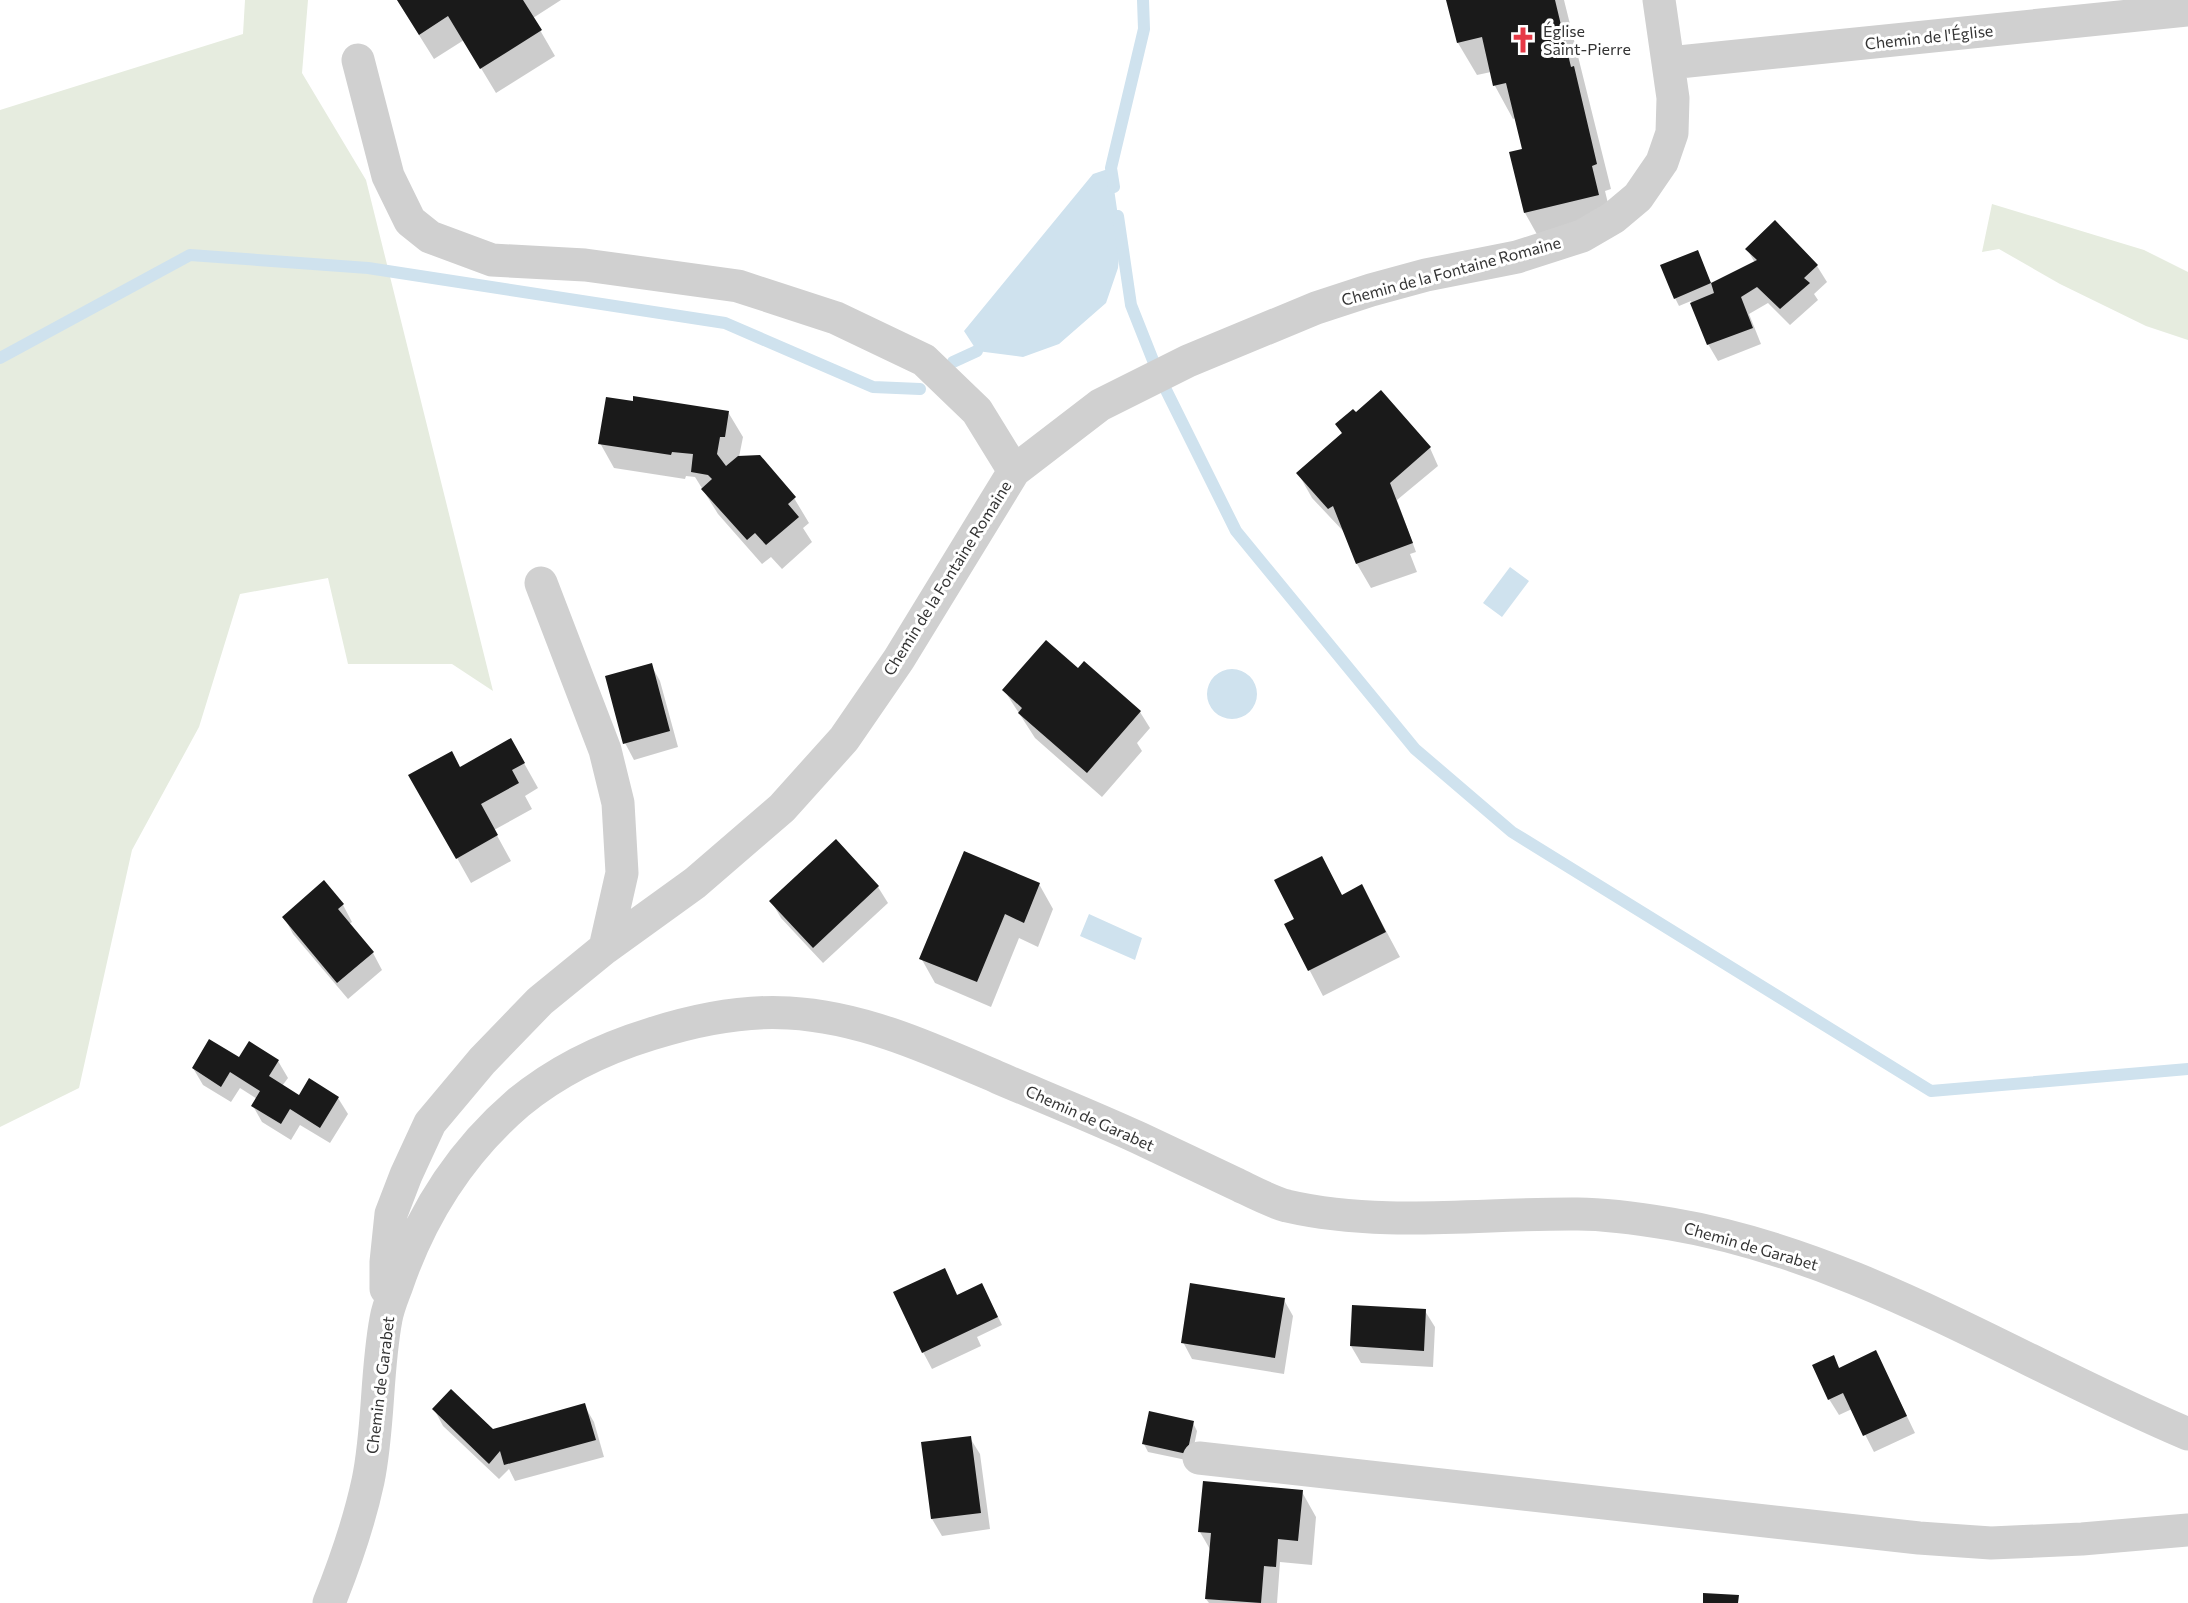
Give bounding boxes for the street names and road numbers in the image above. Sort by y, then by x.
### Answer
street label: Chemin de l'Église [1864,20,1994,53]
street label: Chemin de la Fontaine Romaine [1339,232,1563,309]
street label: Chemin de la Fontaine Romaine [879,477,1015,679]
street label: Chemin de Garabet [1023,1081,1158,1155]
street label: Chemin de Garabet [1682,1217,1821,1274]
street label: Chemin de Garabet [362,1315,397,1455]

